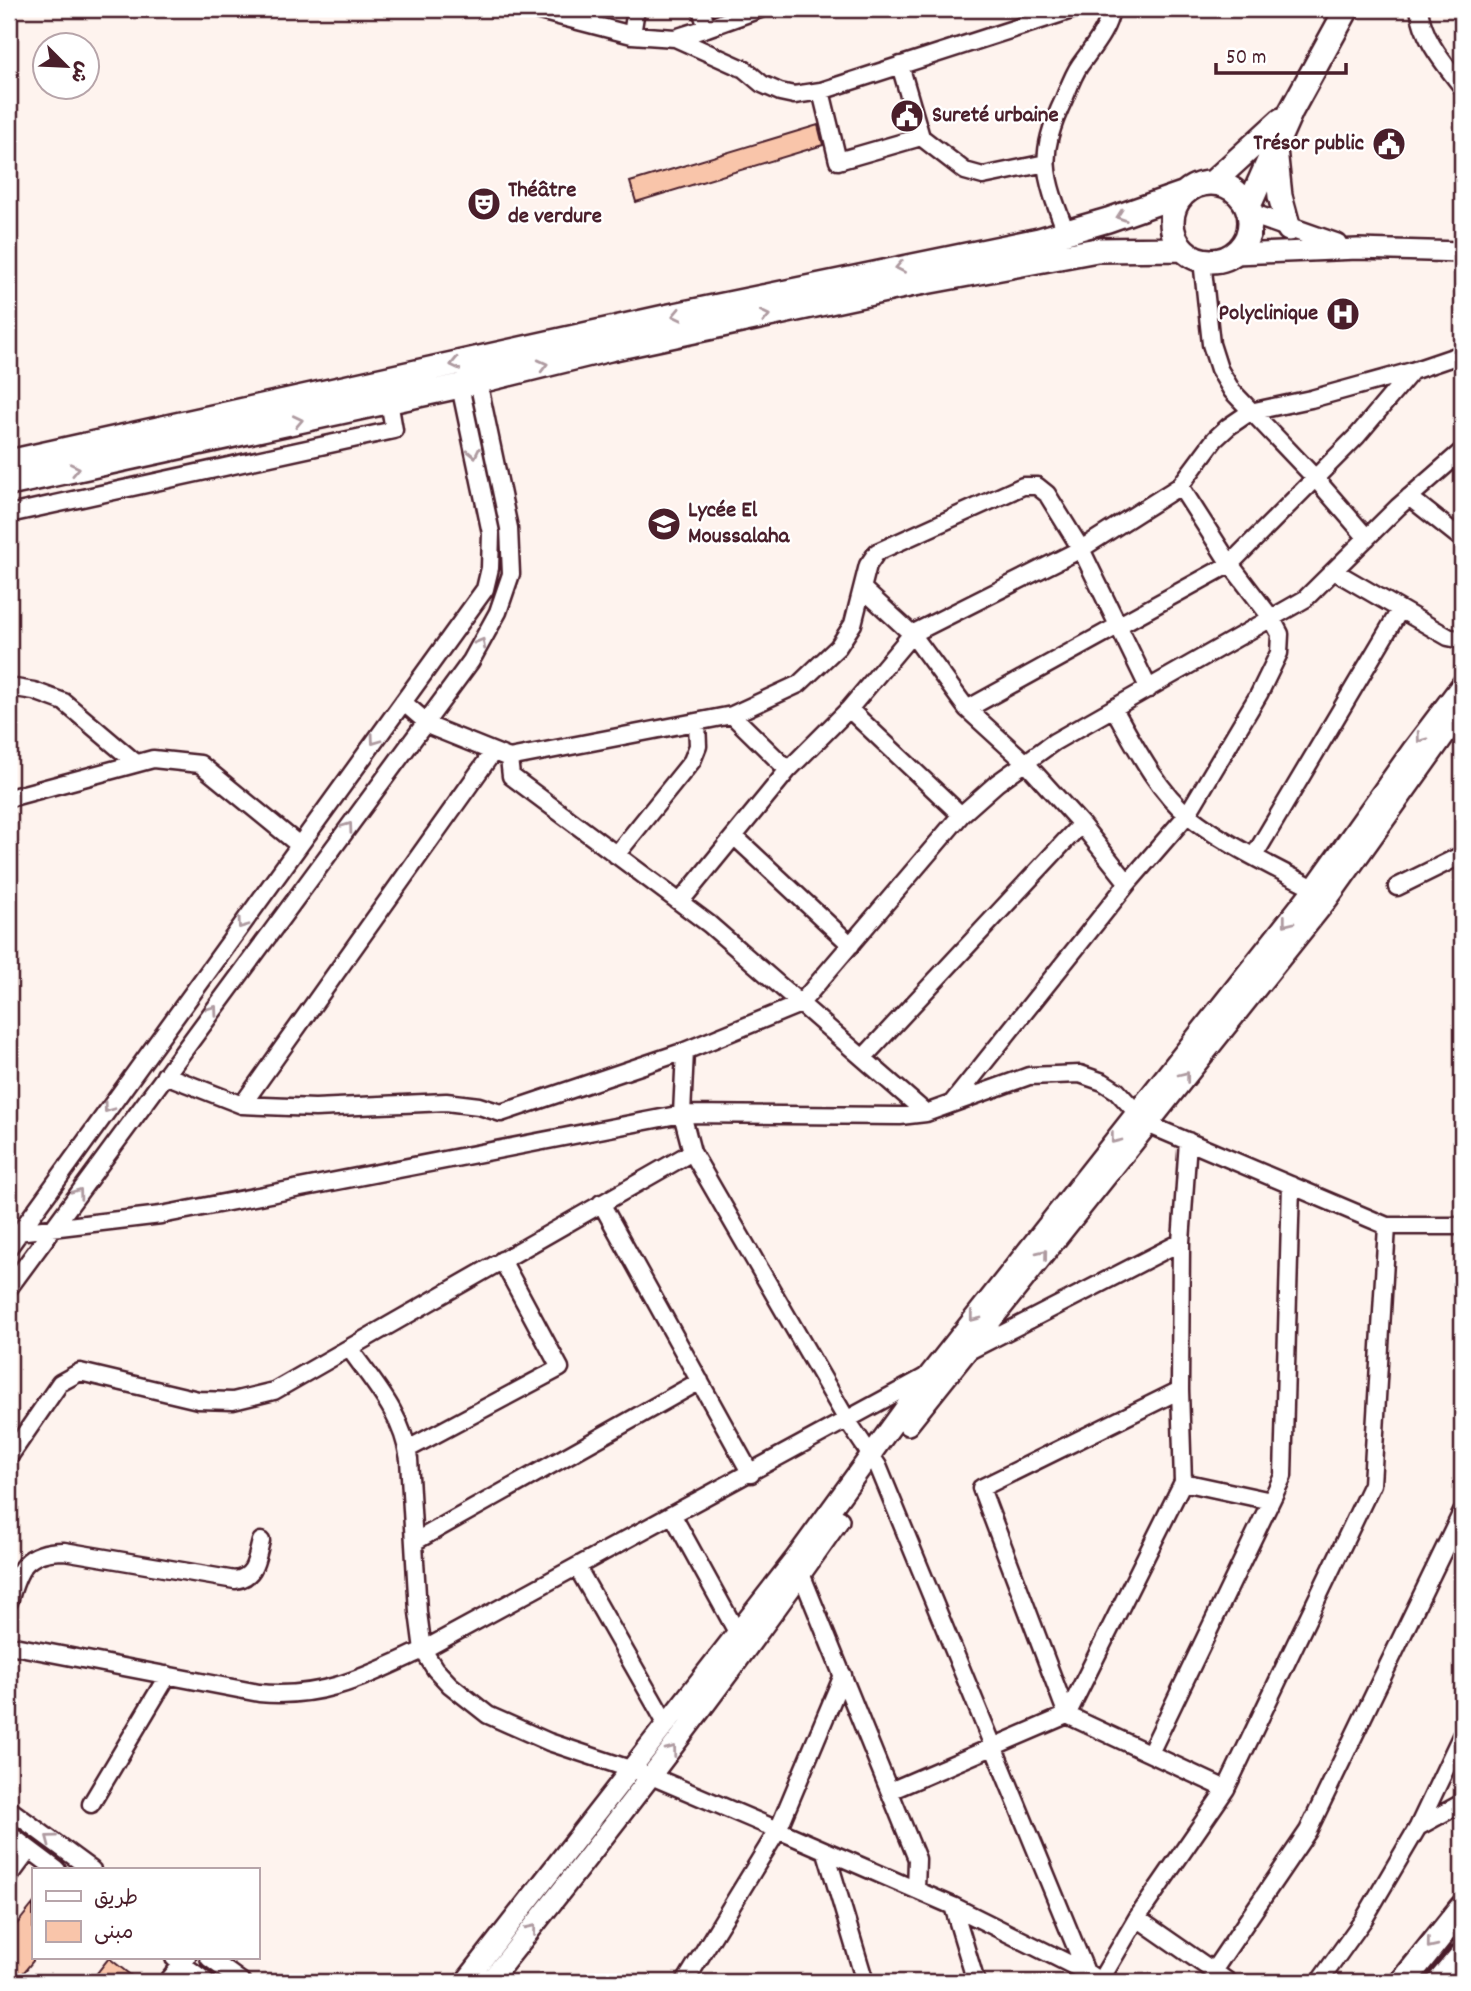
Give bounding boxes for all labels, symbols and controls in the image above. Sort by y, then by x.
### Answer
north arrow [32,32,102,102]
scale bar [1216,32,1345,76]
text: 50 m [1226,44,1266,74]
text: ش [62,56,95,87]
public building icon: Sureté urbaine [888,97,926,135]
place label: Sureté urbaine [932,100,1059,133]
public building icon: Trésor public [1370,125,1408,163]
place label: Trésor public [1253,128,1364,161]
place label: Théâtre de verdure [508,175,602,234]
theatre icon: Théâtre de verdure [465,185,503,223]
one-way arrow [1115,208,1128,222]
one-way arrow [894,259,906,274]
hospital icon: Polyclinique [1324,295,1362,333]
place label: Polyclinique [1219,298,1318,331]
one-way arrow [671,306,683,321]
one-way arrow [759,309,771,324]
one-way arrow [449,356,461,370]
one-way arrow [537,359,549,373]
one-way arrow [292,415,304,429]
one-way arrow [466,447,481,459]
one-way arrow [69,462,81,477]
place label: Lycée El Moussalaha [688,495,791,554]
school or university icon: Lycée El Moussalaha [645,505,683,543]
one-way arrow [473,637,486,650]
one-way arrow [1416,730,1429,743]
one-way arrow [371,732,383,745]
one-way arrow [340,822,352,835]
one-way arrow [1283,914,1295,927]
one-way arrow [237,916,250,929]
one-way arrow [205,1005,217,1018]
one-way arrow [1177,1072,1189,1085]
one-way arrow [104,1100,116,1113]
one-way arrow [1111,1131,1124,1143]
one-way arrow [70,1188,82,1201]
one-way arrow [1035,1250,1048,1262]
one-way arrow [970,1310,983,1322]
one-way arrow [663,1745,676,1757]
one-way arrow [45,1835,58,1848]
legend [32,1868,259,1960]
text: طريق [94,1885,138,1915]
text: مبنى [94,1919,133,1949]
one-way arrow [523,1924,536,1936]
one-way arrow [1427,1937,1440,1949]

